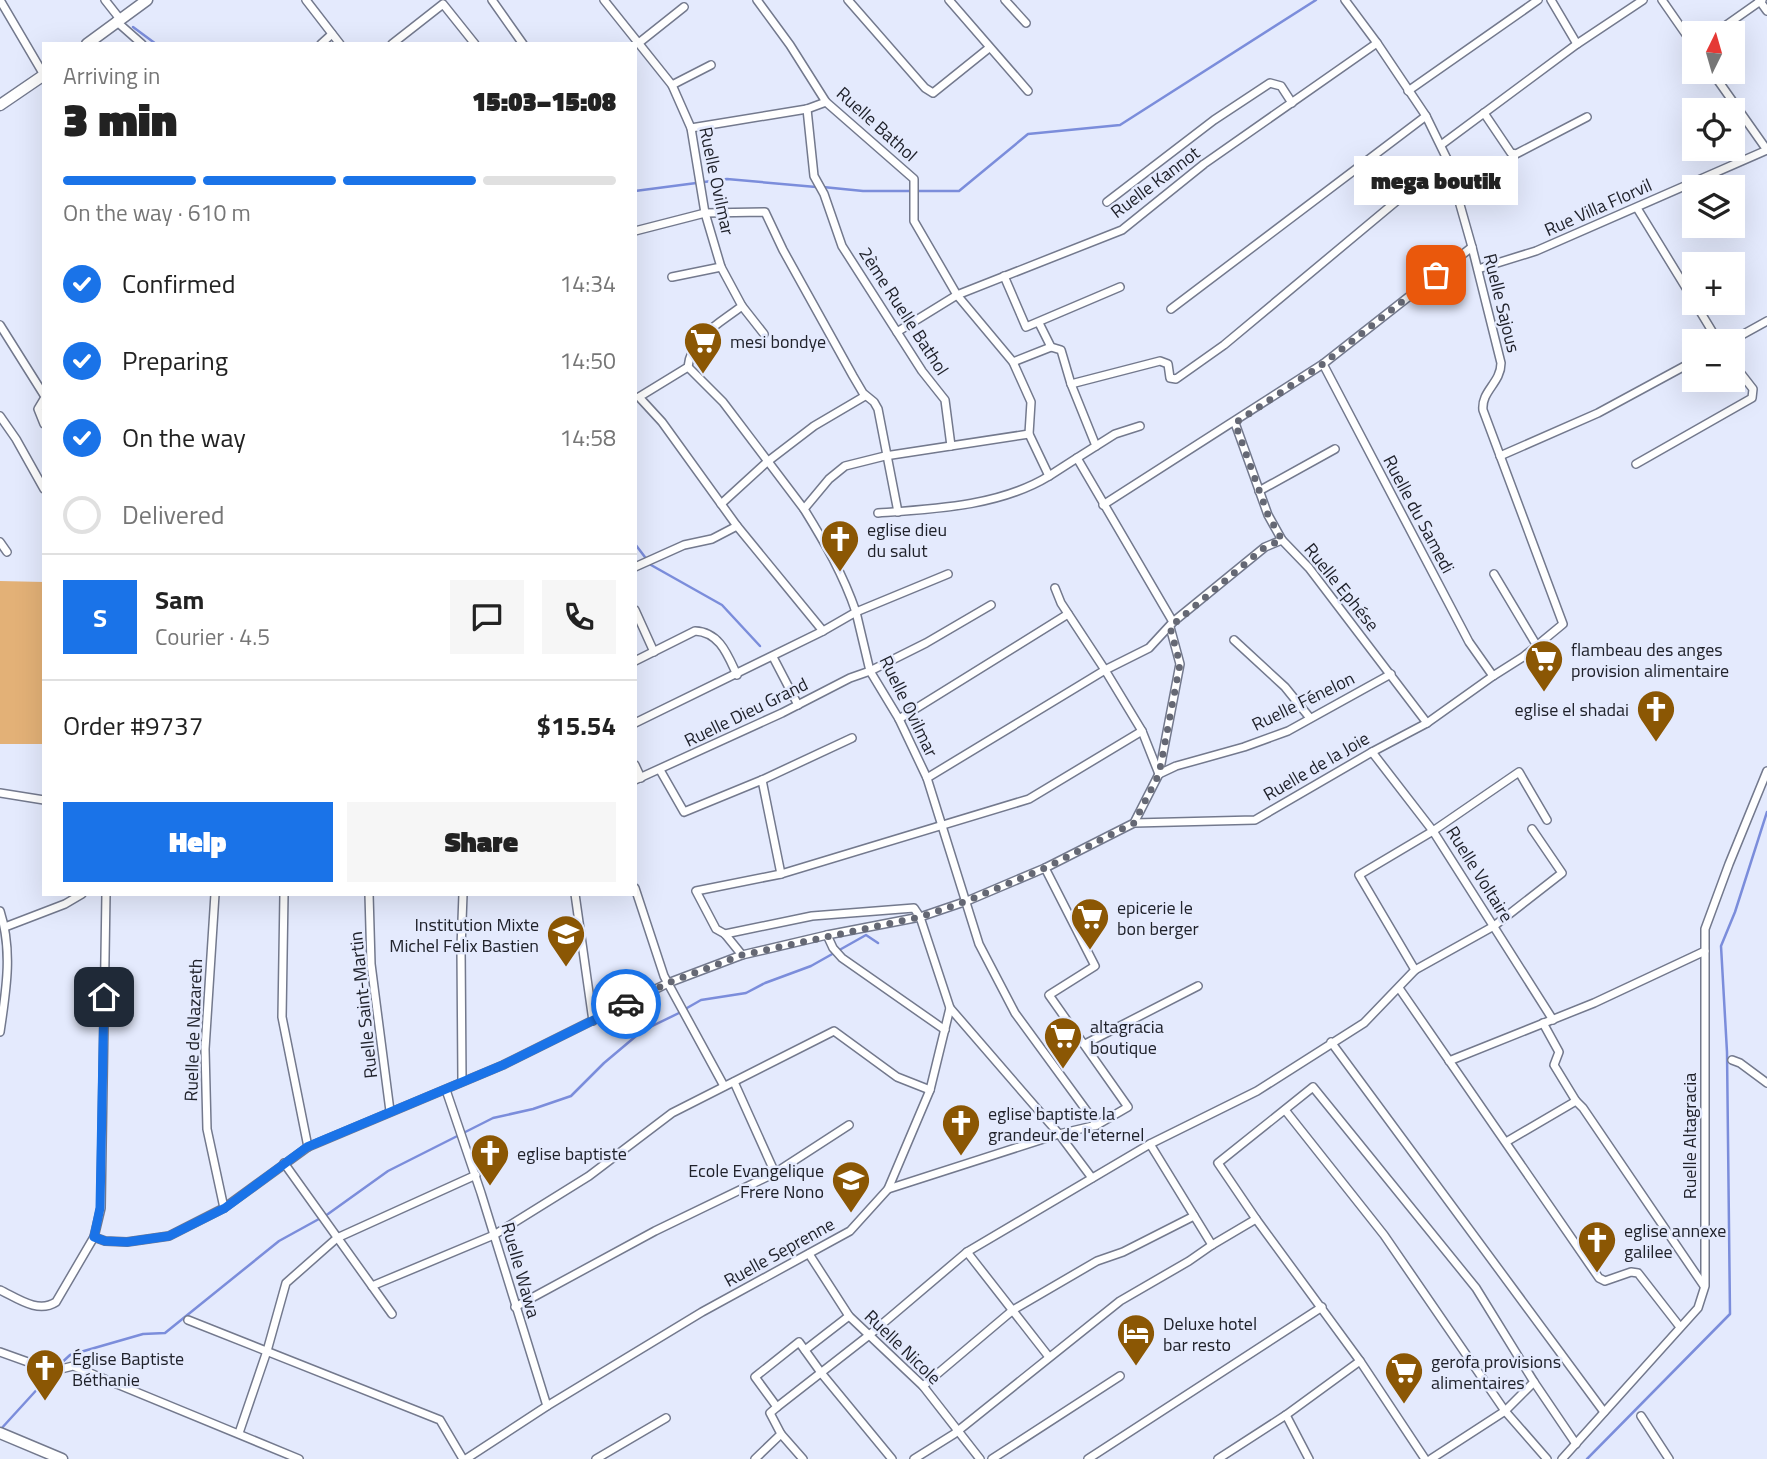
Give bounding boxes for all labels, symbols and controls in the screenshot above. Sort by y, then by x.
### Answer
north arrow [1682,21,1745,84]
map controls [1682,21,1745,392]
text: Arriving in [63,58,160,93]
street label: Ruelle Bathol [831,80,923,168]
text: 15:03–15:08 [472,82,616,121]
text: 3 min [63,84,177,154]
button: locate [1682,98,1745,161]
street label: Ruelle Ovilmar [692,124,742,238]
street label: Ruelle Kannot [1105,139,1206,224]
callout: mega boutik [1354,156,1518,205]
text: mega boutik [1371,163,1501,198]
street label: Rue Villa Florvil [1540,171,1656,243]
button: layers [1682,175,1745,238]
text: On the way · 610 m [63,195,251,230]
street label: 2ème Ruelle Bathol [852,242,956,380]
pin [1406,245,1466,305]
street label: Ruelle Sajous [1477,251,1527,355]
button: + [1682,252,1745,315]
icon: bag [1417,256,1455,294]
text: Confirmed [122,264,236,303]
icon: check [63,265,101,303]
text: 14:34 [559,266,616,301]
supermarket icon: mesi bondye [682,320,724,375]
place label: mesi bondye [730,328,826,355]
button: − [1682,329,1745,392]
text: Preparing [122,341,228,380]
icon: check [63,342,101,380]
text: 14:50 [559,343,616,378]
text: On the way [122,418,246,457]
icon: check [63,419,101,457]
text: 14:58 [559,420,616,455]
street label: Ruelle du Samedi [1376,450,1462,578]
text: Delivered [122,495,225,534]
place label: eglise dieu du salut [867,516,947,564]
church icon: eglise dieu du salut [819,518,861,573]
street label: Ruelle Ephése [1298,537,1386,637]
text: Sam [155,580,204,619]
button: chat [450,580,524,654]
button: phone [542,580,616,654]
text: S [93,598,107,637]
text: Courier · 4.5 [155,619,270,654]
place label: flambeau des anges provision alimentaire [1571,636,1729,684]
supermarket icon: flambeau des anges provision alimentaire [1523,638,1565,693]
street label: Ruelle Ovilmar [873,651,945,761]
street label: Ruelle Fénelon [1247,664,1359,738]
street label: Ruelle Dieu Grand [680,670,812,754]
church icon: eglise el shadai [1635,688,1677,743]
place label: eglise el shadai [1514,696,1629,723]
text: Order #9737 [63,706,203,745]
text: $15.54 [537,706,616,745]
street label: Ruelle de la Joie [1258,725,1374,807]
button: Help [63,802,333,882]
button: Share [347,802,616,882]
street label: Ruelle Voltaire [1440,821,1520,927]
place label: epicerie le bon berger [1117,894,1199,942]
supermarket icon: epicerie le bon berger [1069,896,1111,951]
place label: Institution Mixte Michel Felix Bastien [389,911,539,959]
school or university icon: Institution Mixte Michel Felix Bastien [545,913,587,968]
street label: Ruelle Saint-Martin [342,930,384,1080]
street label: Ruelle de Nazareth [177,958,209,1102]
pin [74,967,134,1027]
courier [591,969,661,1039]
icon: home [85,978,123,1016]
icon: car [607,985,645,1023]
place label: altagracia boutique [1090,1013,1164,1061]
supermarket icon: altagracia boutique [1042,1015,1084,1070]
street label: Ruelle Altagracia [1676,1073,1703,1199]
place label: eglise baptiste la grandeur de l'eternel [988,1100,1144,1148]
church icon: eglise baptiste la grandeur de l'eternel [940,1102,982,1157]
church icon: eglise baptiste [469,1132,511,1187]
place label: eglise baptiste [517,1140,627,1167]
place label: Ecole Evangelique Frere Nono [688,1157,824,1205]
school or university icon: Ecole Evangelique Frere Nono [830,1159,872,1214]
street label: Ruelle Seprenne [719,1210,839,1294]
place label: eglise annexe galilee [1624,1217,1726,1265]
street label: Ruelle Wawa [494,1219,548,1321]
church icon: eglise annexe galilee [1576,1219,1618,1274]
street label: Ruelle Nicole [858,1303,948,1391]
place label: Deluxe hotel bar resto [1163,1310,1257,1358]
hotel icon: Deluxe hotel bar resto [1115,1312,1157,1367]
place label: Église Baptiste Béthanie [72,1345,184,1393]
church icon: Église Baptiste Béthanie [24,1347,66,1402]
place label: gerofa provisions alimentaires [1431,1348,1561,1396]
supermarket icon: gerofa provisions alimentaires [1383,1350,1425,1405]

